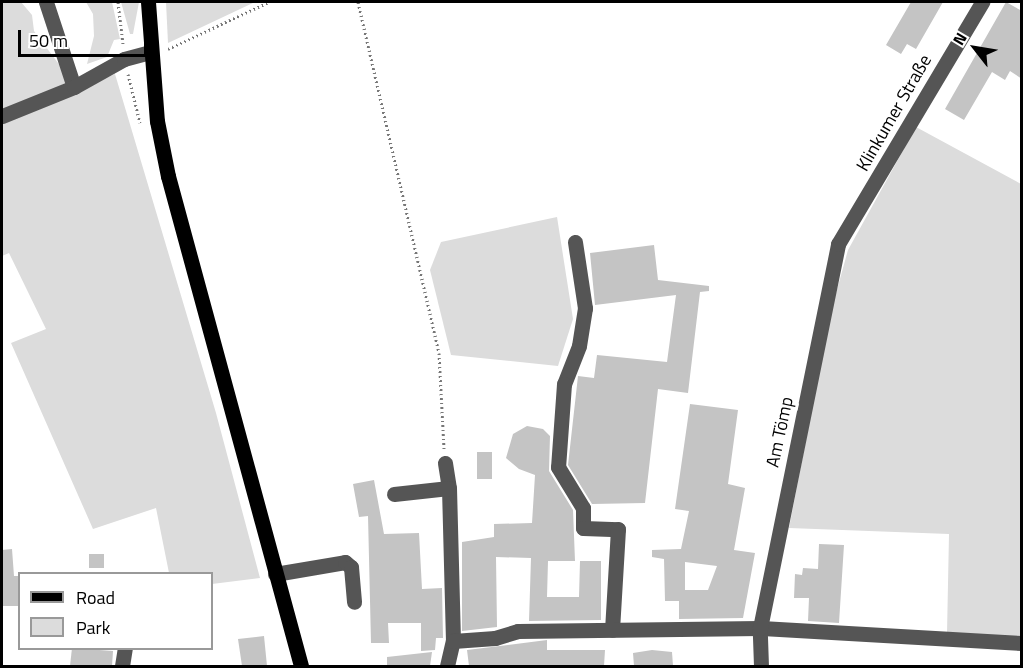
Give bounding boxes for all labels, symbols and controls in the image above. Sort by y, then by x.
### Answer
scale bar [21,18,150,56]
north arrow [945,18,1005,78]
text: 50 m [29,27,68,54]
text: N [946,28,973,50]
street label: Klinkumer Straße [852,51,936,175]
street label: Am Tömp [762,395,798,469]
legend [18,572,213,650]
text: Road [76,584,115,611]
text: Park [76,614,110,641]

